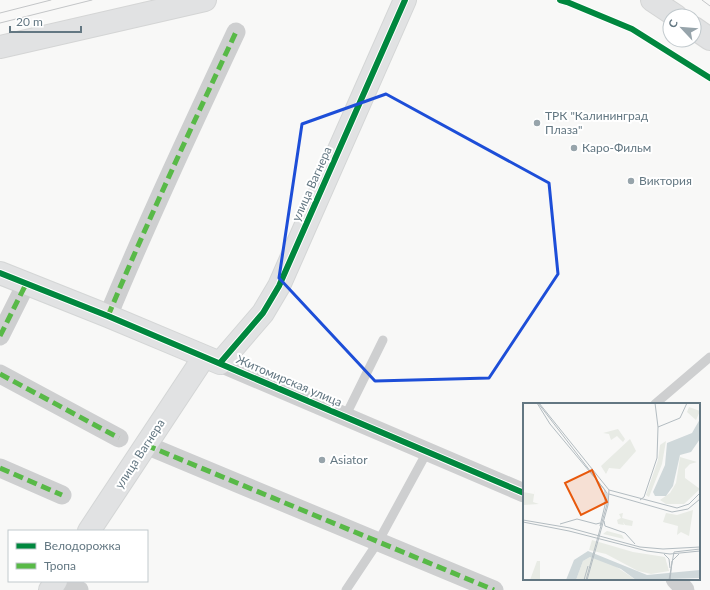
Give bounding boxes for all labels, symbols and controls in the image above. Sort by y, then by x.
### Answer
scale bar [10,8,81,34]
north arrow [662,8,702,48]
text: 20 m [16,14,43,29]
text: С [665,17,680,30]
place label: ТРК "Калининград Плаза" [545,108,649,137]
marker: ТРК "Калининград Плаза" [532,118,542,128]
place label: Каро-Фильм [582,140,651,155]
marker: Каро-Фильм [569,143,579,153]
street label: улица Вагнера [288,144,335,223]
place label: Виктория [639,173,692,188]
marker: Виктория [626,176,636,186]
street label: Житомирская улица [234,351,344,410]
inset map [523,403,700,580]
street label: улица Вагнера [111,416,168,491]
place label: Asiator [330,452,368,467]
marker: Asiator [317,455,327,465]
legend [8,530,148,582]
text: Велодорожка [44,538,121,553]
text: Тропа [44,558,76,573]

